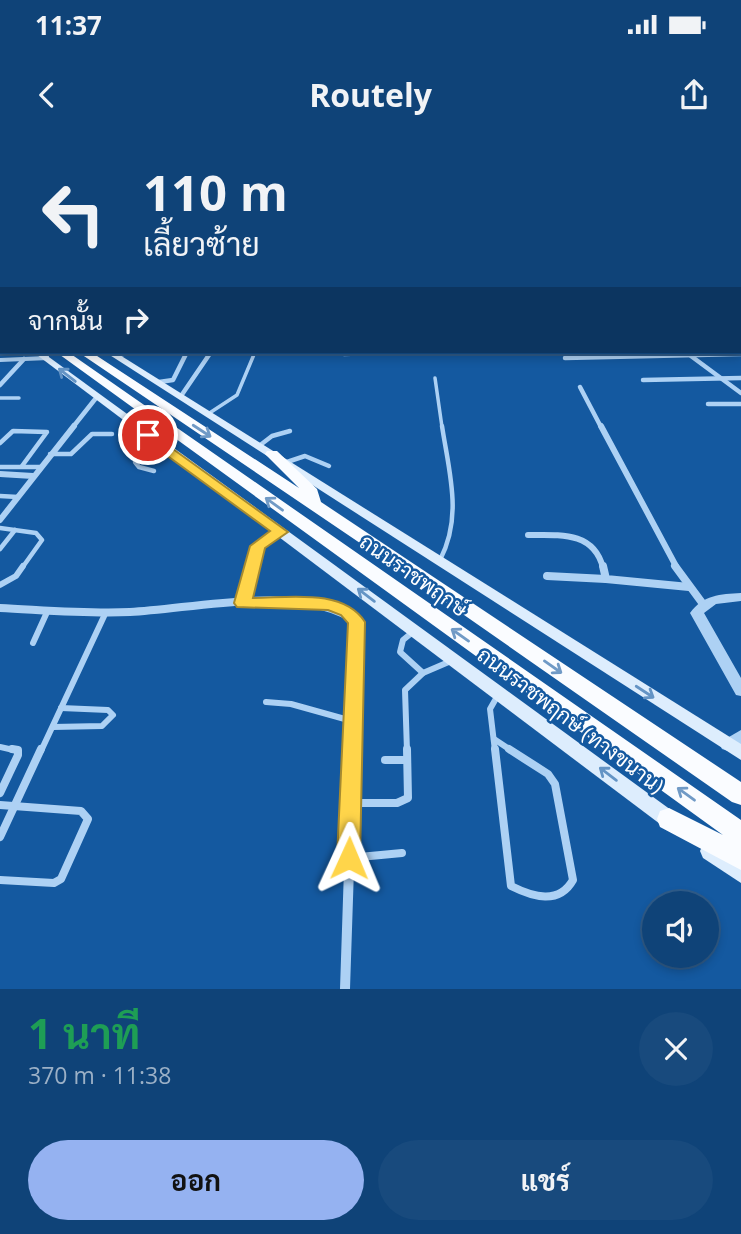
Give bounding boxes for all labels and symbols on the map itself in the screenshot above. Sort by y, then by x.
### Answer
one-way arrow [58,367,76,382]
pin [118,405,178,465]
one-way arrow [192,423,211,438]
one-way arrow [265,496,284,511]
street label: ถนนราชพฤกษ์ [354,527,474,623]
one-way arrow [357,588,376,602]
one-way arrow [451,628,470,642]
street label: ถนนราชพฤกษ์ (ทางขนาน) [472,641,670,799]
one-way arrow [543,660,562,674]
one-way arrow [635,684,654,699]
one-way arrow [599,766,618,781]
one-way arrow [677,787,696,802]
position arrow [312,821,386,895]

